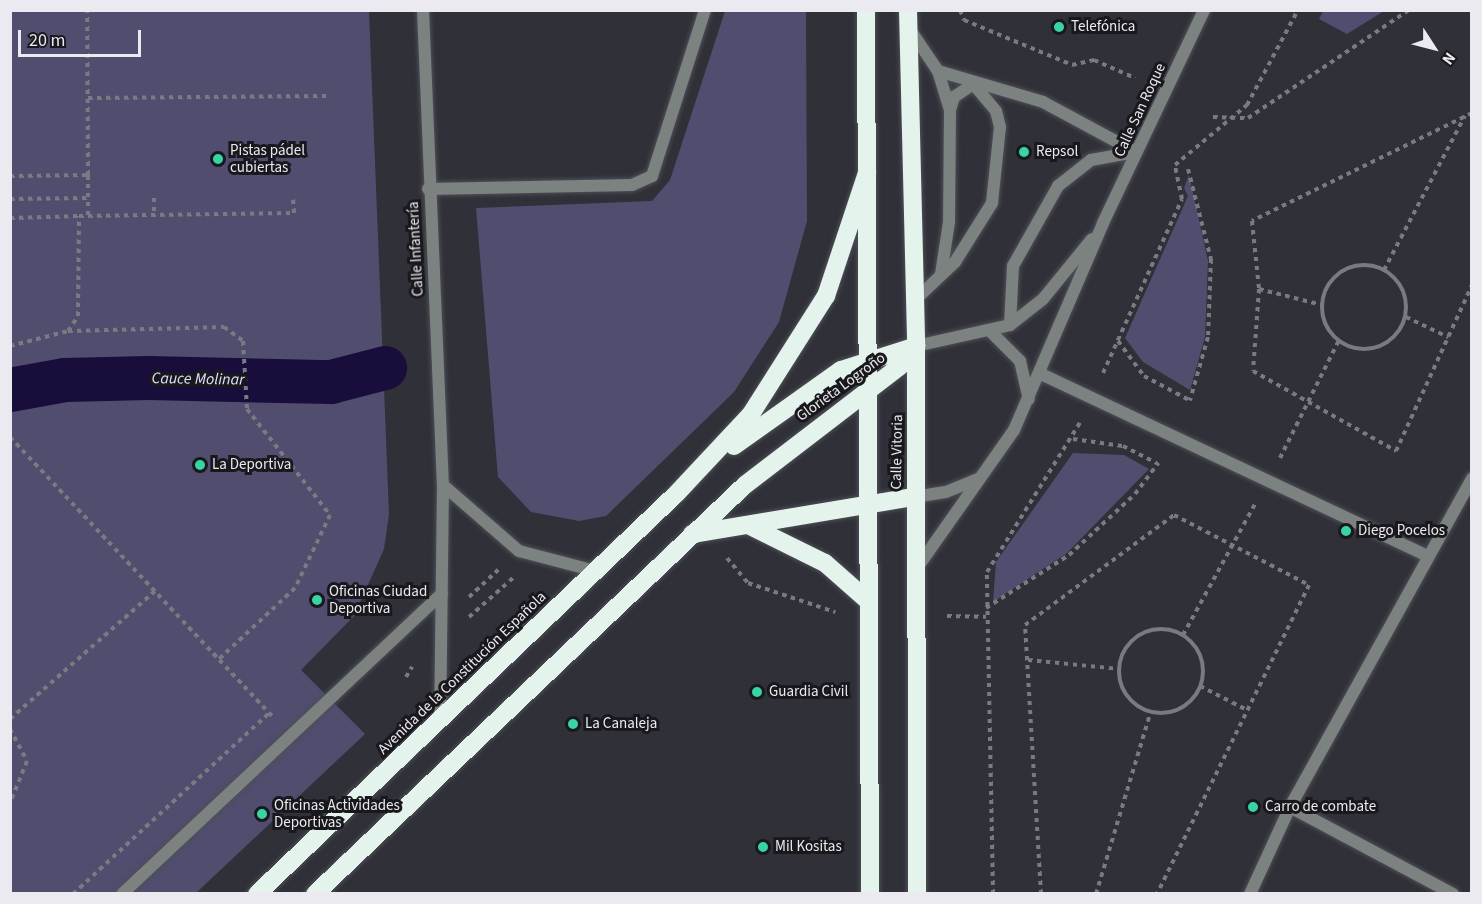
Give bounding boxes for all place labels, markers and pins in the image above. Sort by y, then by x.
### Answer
place label: Telefónica [1071,18,1135,36]
marker: Telefónica [1052,20,1066,34]
place label: Pistas pádel cubiertas [230,141,305,176]
place label: Repsol [1036,143,1078,161]
marker: Repsol [1017,145,1031,159]
marker: Pistas pádel cubiertas [211,152,225,166]
place label: La Deportiva [212,456,291,474]
marker: La Deportiva [193,458,207,472]
place label: Diego Pocelos [1358,522,1445,540]
marker: Diego Pocelos [1339,524,1353,538]
place label: Oficinas Ciudad Deportiva [329,582,427,617]
marker: Oficinas Ciudad Deportiva [310,593,324,607]
place label: Guardia Civil [769,683,848,701]
marker: Guardia Civil [750,685,764,699]
place label: La Canaleja [585,715,657,733]
marker: La Canaleja [566,717,580,731]
place label: Oficinas Actividades Deportivas [274,796,400,831]
place label: Carro de combate [1265,798,1376,816]
marker: Carro de combate [1246,800,1260,814]
marker: Oficinas Actividades Deportivas [255,807,269,821]
place label: Mil Kositas [775,838,842,856]
marker: Mil Kositas [756,840,770,854]

